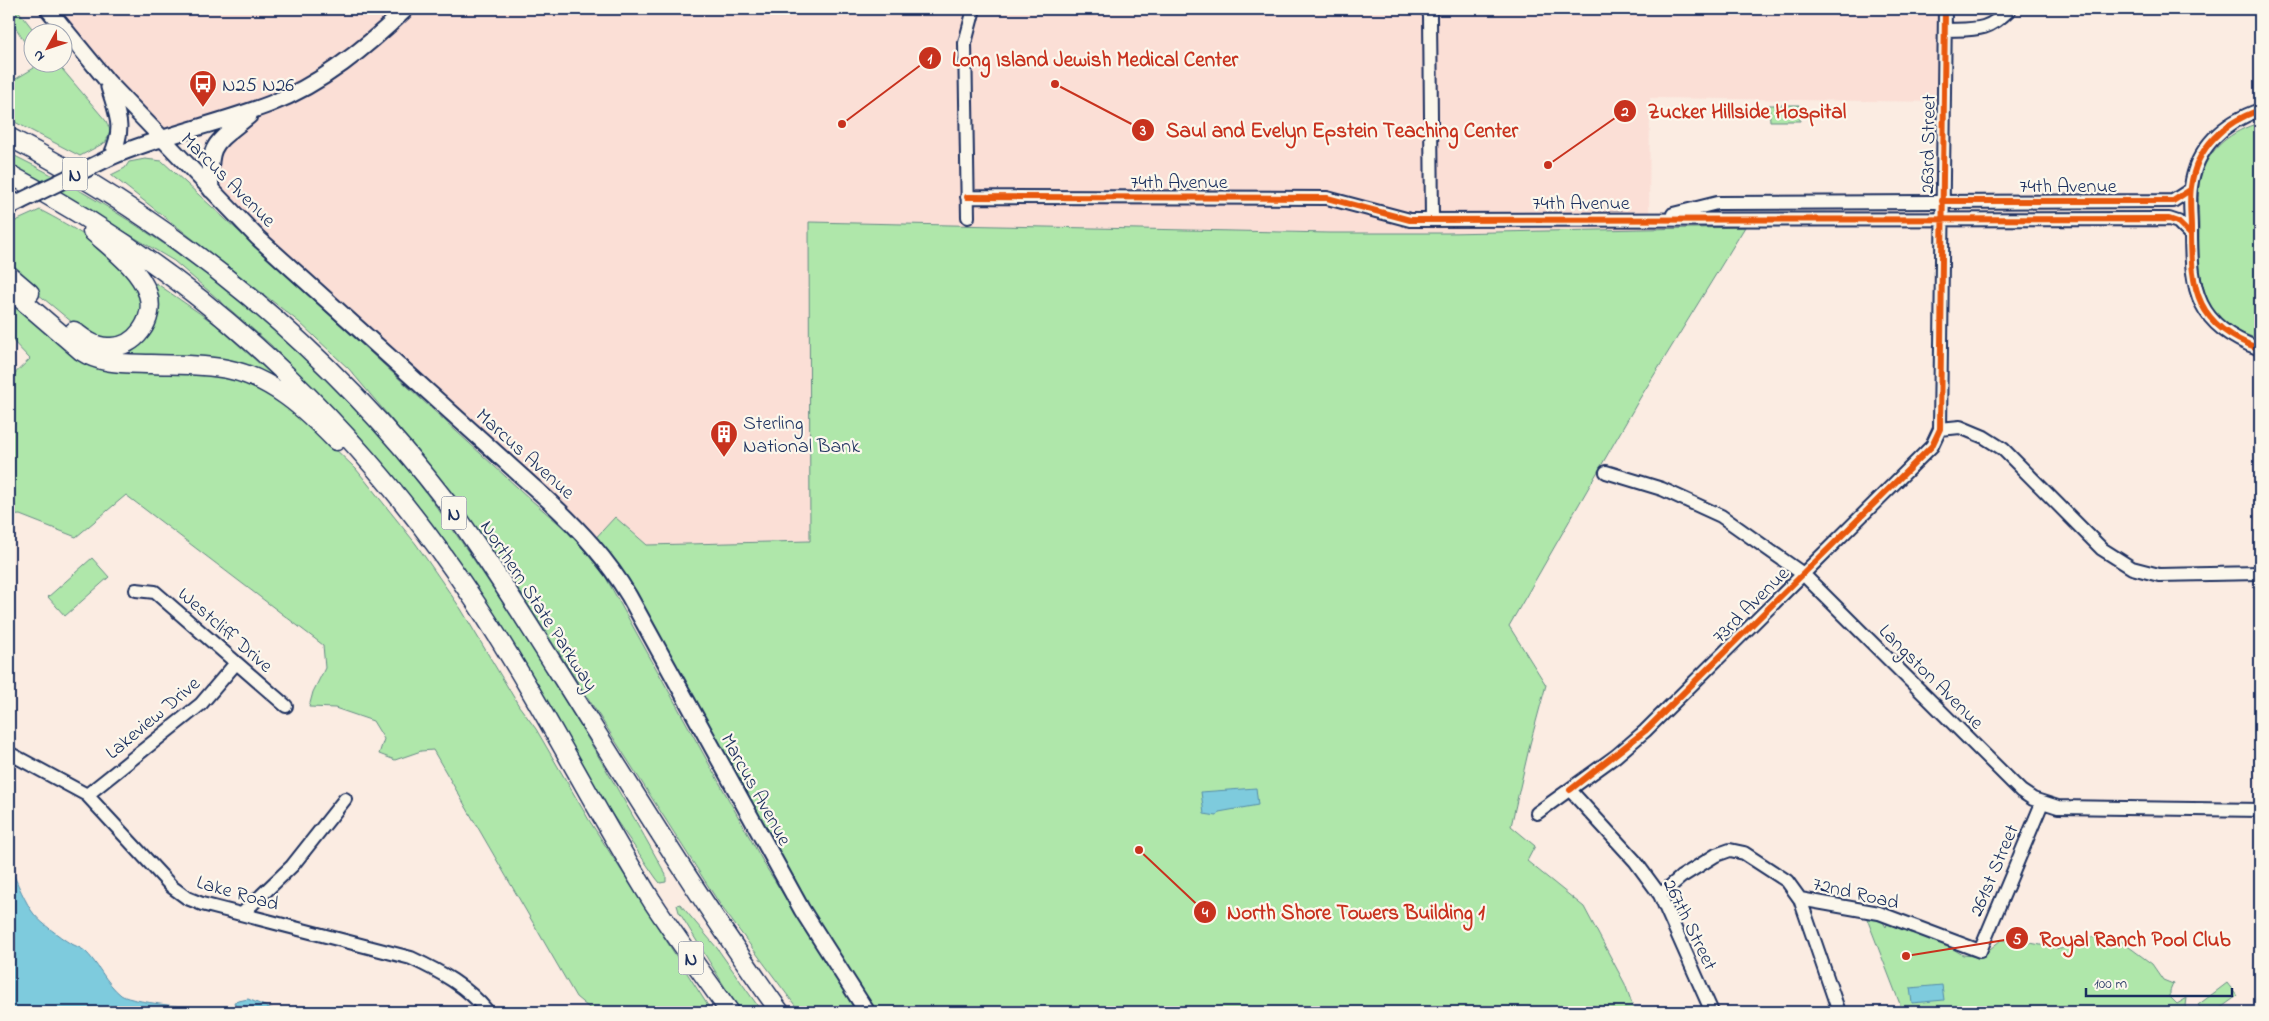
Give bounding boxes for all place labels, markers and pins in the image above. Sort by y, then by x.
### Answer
callout: Long Island Jewish Medical Center [917,40,1248,76]
bus stop icon: N25 N26 [188,69,218,108]
place label: N25 N26 [222,72,294,101]
callout: Zucker Hillside Hospital [1613,93,1856,129]
callout: Saul and Evelyn Epstein Teaching Center [1131,112,1528,148]
place label: Sterling National Bank [743,410,860,462]
building icon: Sterling National Bank [709,419,739,458]
callout: North Shore Towers Building 1 [1192,894,1495,930]
callout: Royal Ranch Pool Club [2004,920,2241,956]

